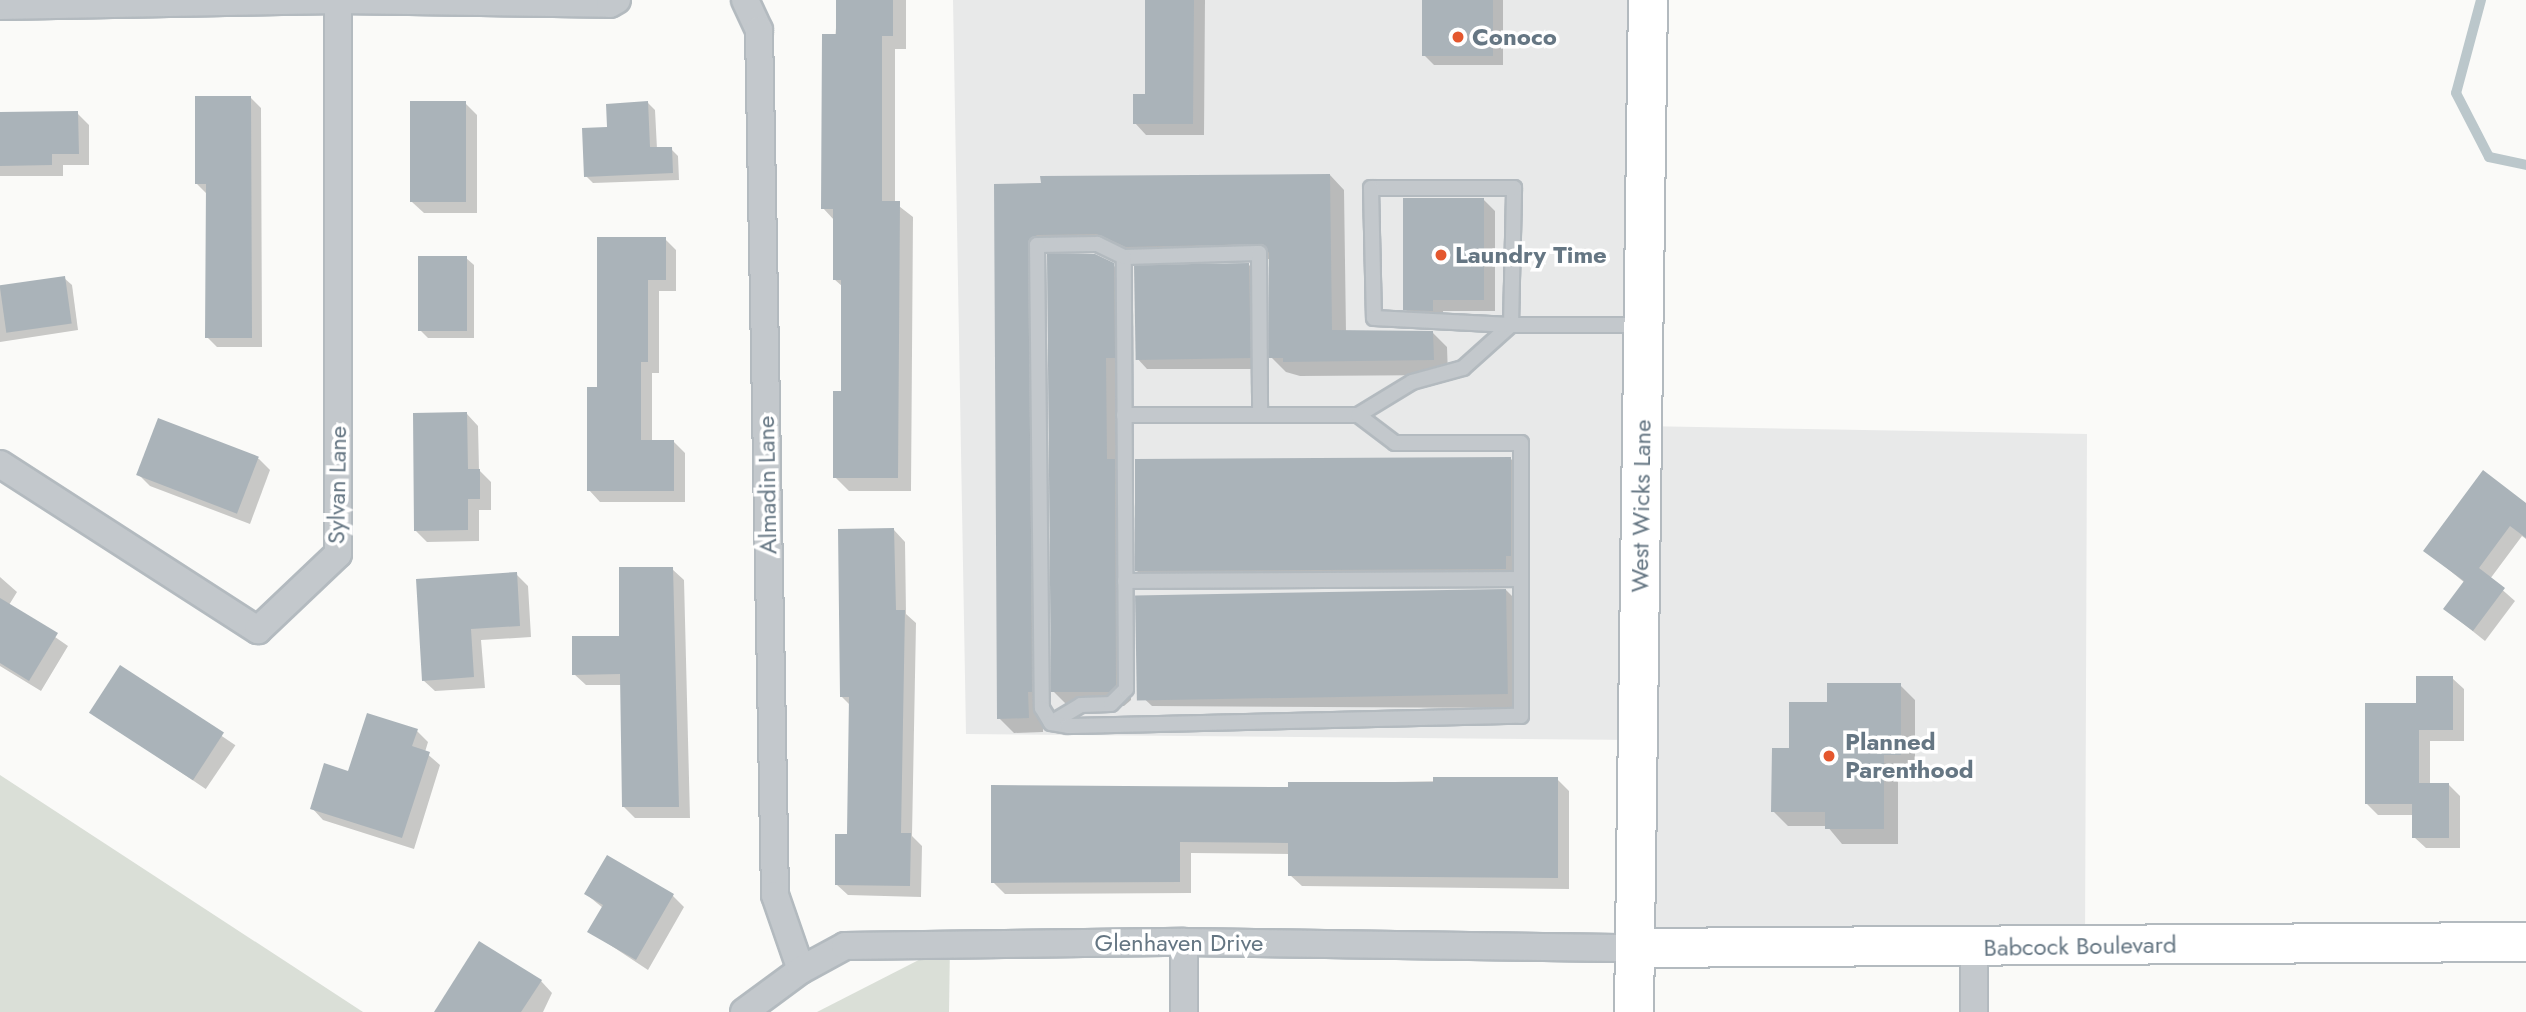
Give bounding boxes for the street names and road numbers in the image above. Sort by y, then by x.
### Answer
street label: Almadin Lane [751,415,783,555]
street label: West Wicks Lane [1625,419,1657,593]
street label: Sylvan Lane [322,426,352,544]
street label: Glenhaven Drive [1095,929,1263,957]
street label: Babcock Boulevard [1983,930,2177,962]

